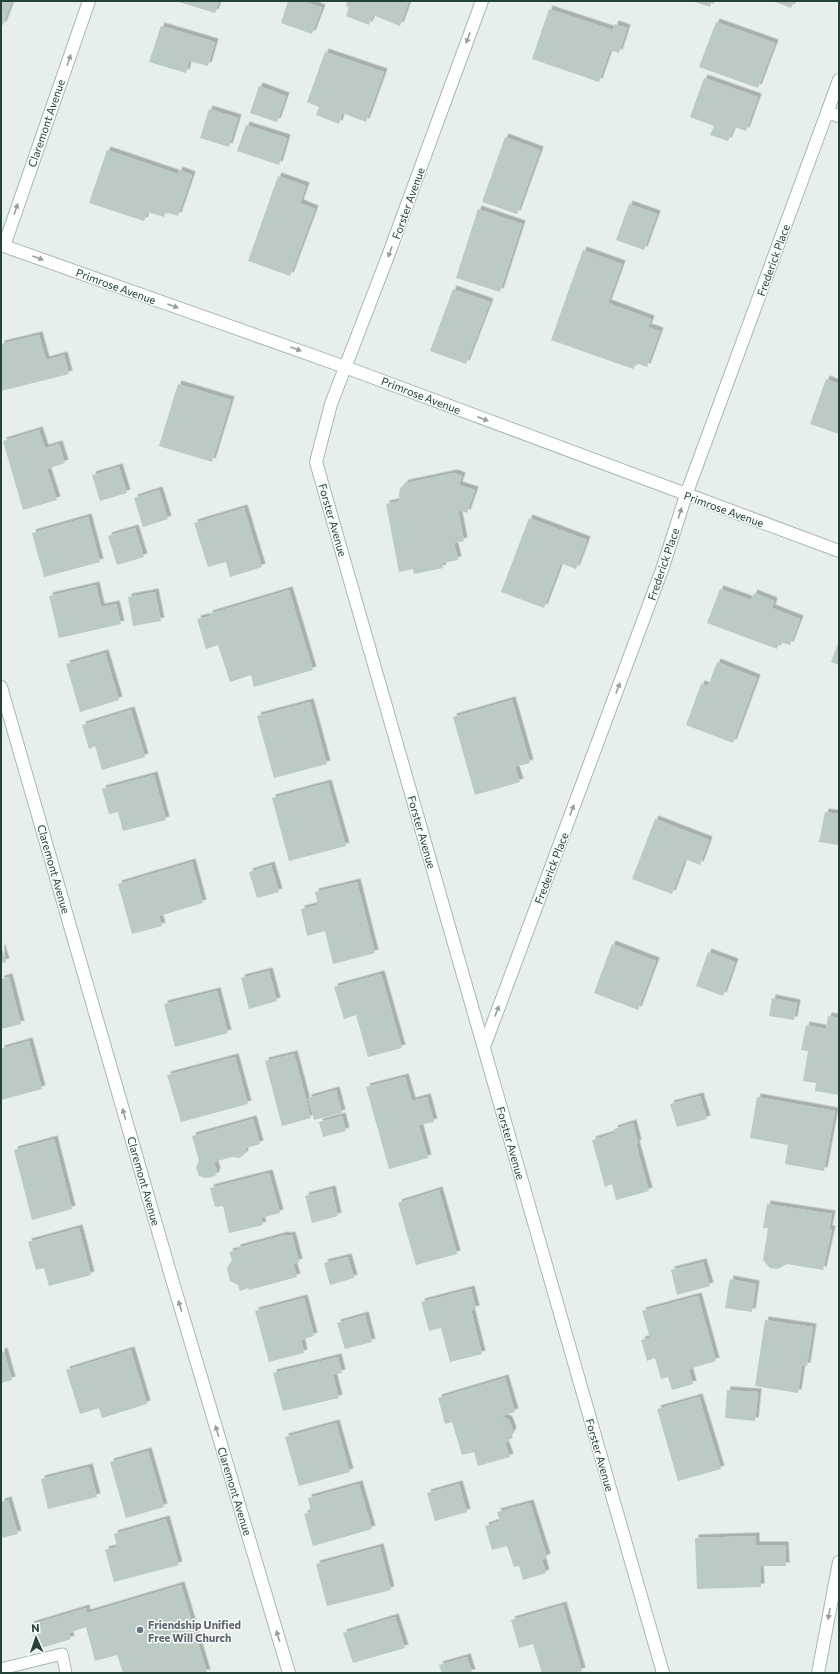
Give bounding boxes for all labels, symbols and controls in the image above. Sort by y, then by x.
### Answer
one-way arrow [465,32,471,44]
one-way arrow [66,53,72,65]
street label: Claremont Avenue [25,77,67,169]
street label: Forster Avenue [389,165,427,241]
one-way arrow [14,202,20,214]
street label: Frederick Place [754,222,792,298]
one-way arrow [386,246,392,258]
one-way arrow [32,255,44,261]
street label: Primrose Avenue [74,266,158,307]
one-way arrow [168,303,180,309]
one-way arrow [290,347,302,353]
street label: Primrose Avenue [379,374,463,416]
one-way arrow [478,416,490,422]
street label: Forster Avenue [316,482,350,558]
street label: Primrose Avenue [682,489,766,530]
one-way arrow [678,507,684,519]
street label: Frederick Place [645,526,682,602]
one-way arrow [615,682,621,694]
street label: Forster Avenue [405,794,439,870]
one-way arrow [570,804,576,816]
street label: Claremont Avenue [35,823,73,915]
street label: Frederick Place [531,830,571,906]
one-way arrow [495,1004,501,1016]
street label: Forster Avenue [494,1105,528,1181]
one-way arrow [121,1108,127,1120]
street label: Claremont Avenue [125,1135,163,1227]
one-way arrow [177,1300,183,1312]
street label: Forster Avenue [583,1417,617,1493]
one-way arrow [214,1424,220,1436]
street label: Claremont Avenue [215,1445,255,1537]
one-way arrow [826,1608,832,1620]
north arrow [16,1618,56,1658]
place label: Friendship Unified Free Will Church [148,1618,241,1644]
text: N [31,1621,40,1634]
marker: Friendship Unified Free Will Church [135,1625,145,1635]
one-way arrow [275,1629,281,1641]

